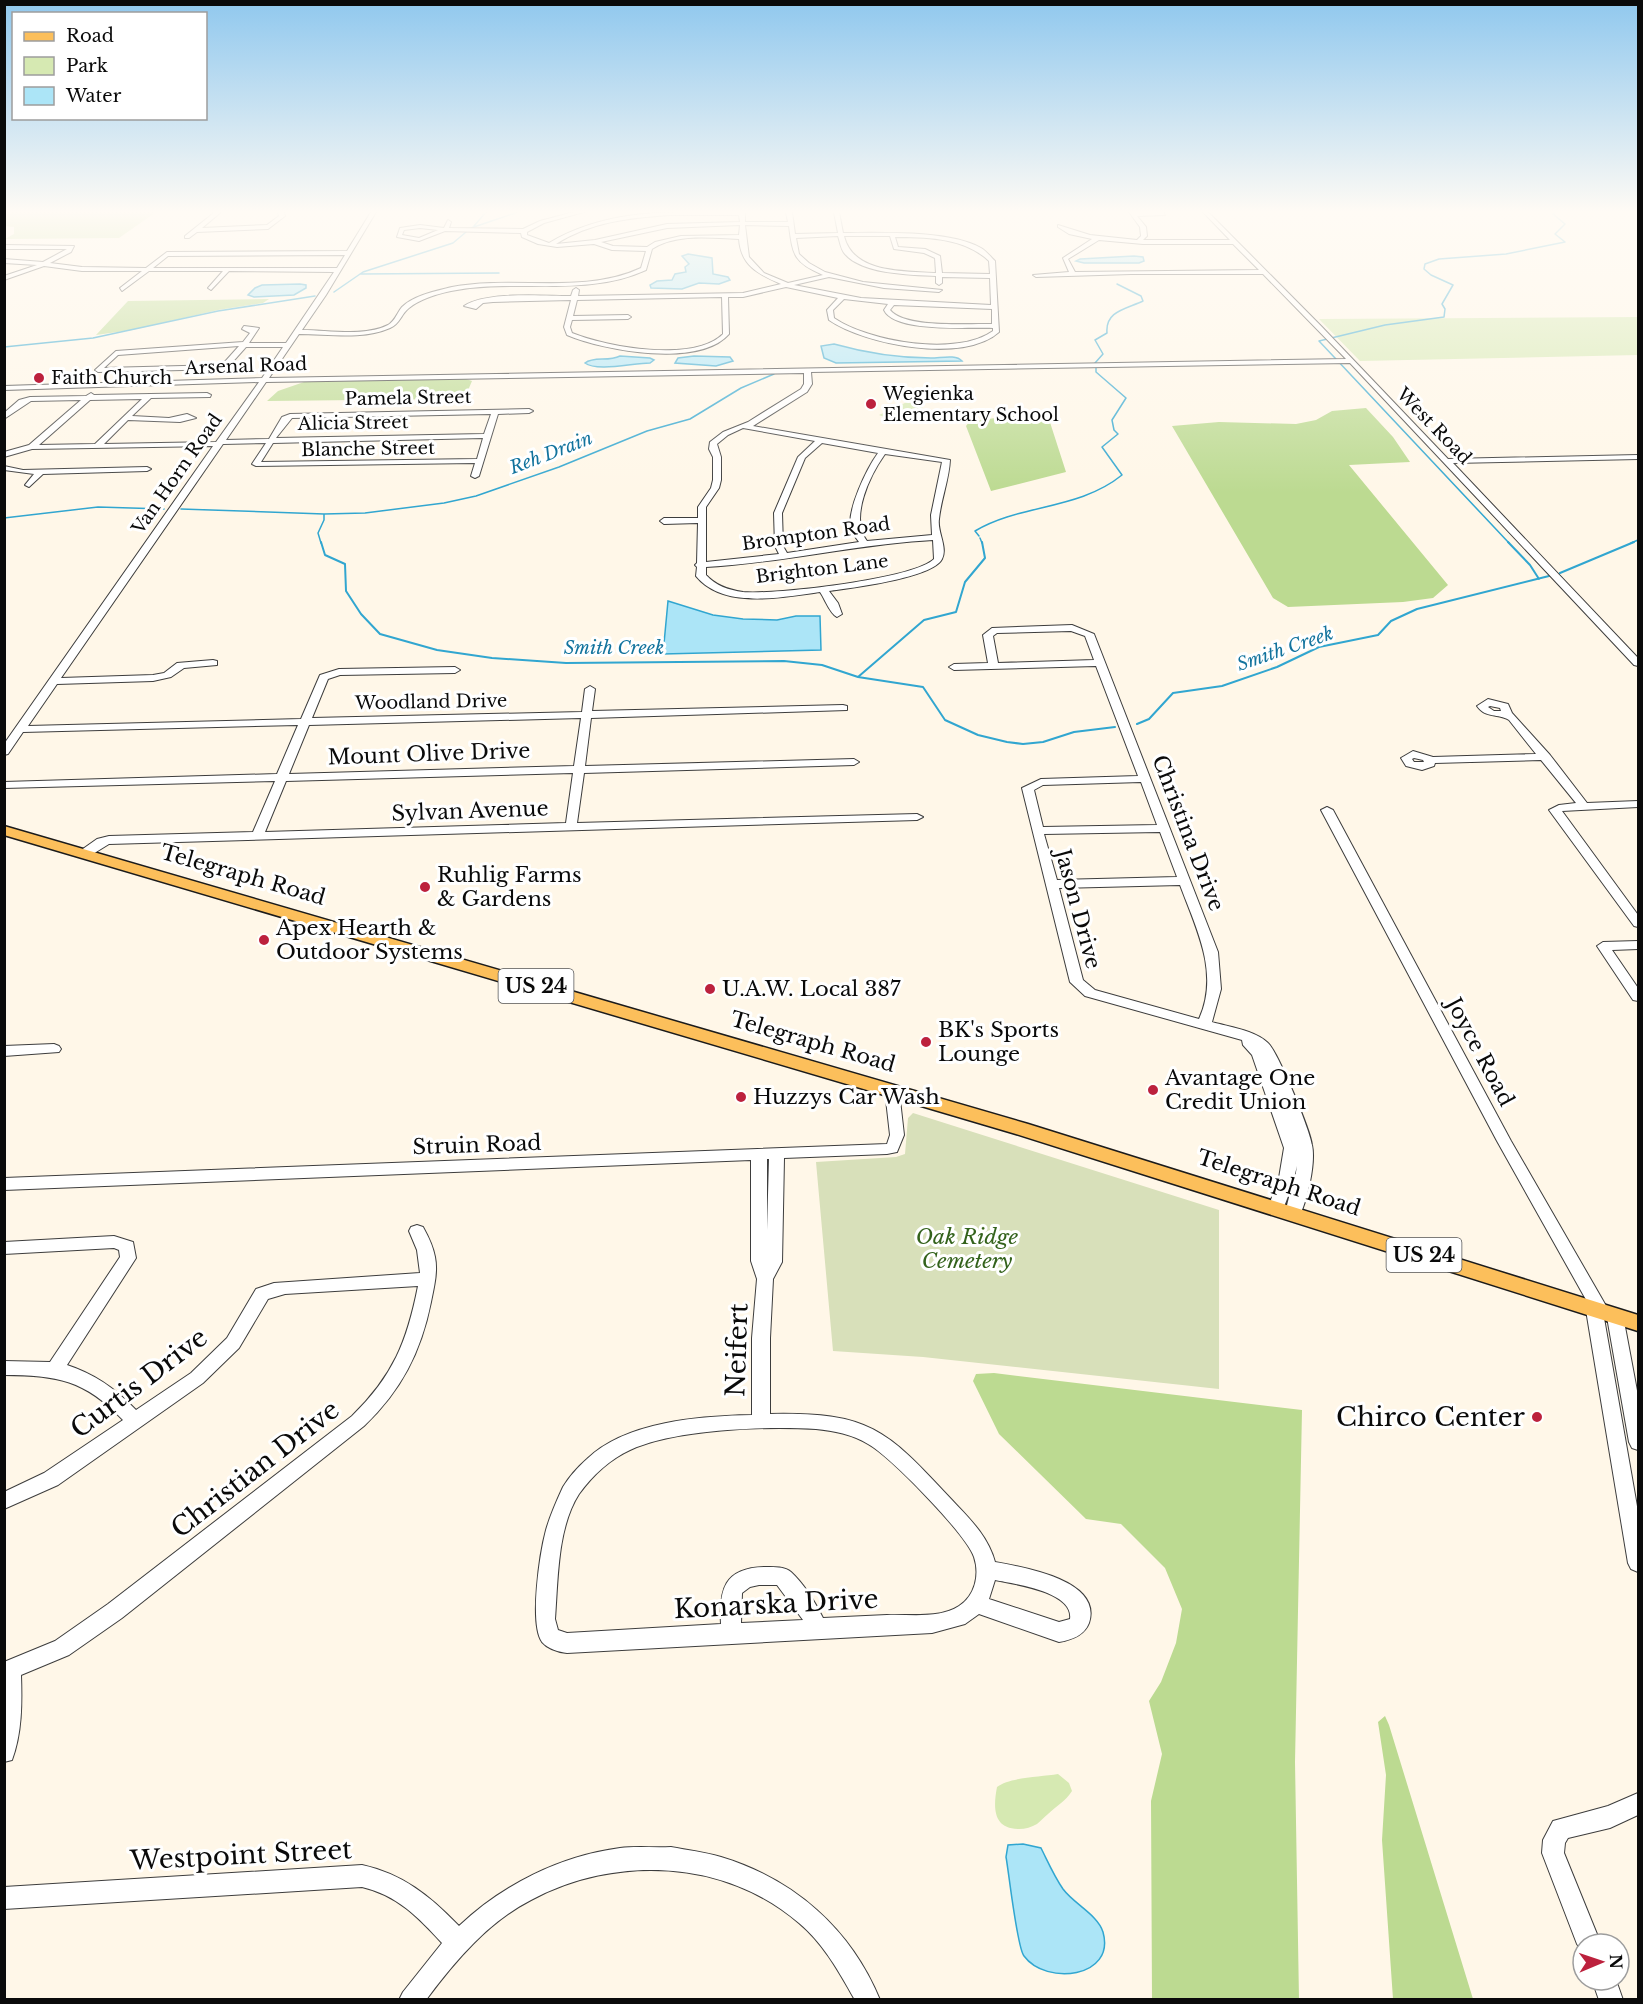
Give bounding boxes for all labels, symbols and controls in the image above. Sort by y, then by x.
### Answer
legend [12,12,207,120]
text: Road [66,25,114,47]
text: Park [66,55,108,77]
text: Water [65,85,122,107]
street label: Arsenal Road [184,353,307,379]
place label: Faith Church [51,367,172,389]
marker: Faith Church [32,371,46,385]
street label: West Road [1391,382,1476,469]
place label: Wegienka Elementary School [882,383,1059,426]
street label: Pamela Street [344,386,472,410]
marker: Wegienka Elementary School [864,397,878,411]
street label: Van Horn Road [127,410,227,539]
street label: Alicia Street [296,411,409,435]
water label: Reh Drain [505,427,596,479]
street label: Blanche Street [301,437,435,461]
street label: Brompton Road [740,513,892,555]
street label: Brighton Lane [754,550,890,588]
water label: Smith Creek [1234,622,1336,676]
water label: Smith Creek [564,637,664,659]
street label: Woodland Drive [354,690,507,714]
street label: Mount Olive Drive [327,737,531,771]
street label: Christina Drive [1146,751,1230,915]
street label: Sylvan Avenue [391,795,549,827]
street label: Telegraph Road [158,839,328,911]
street label: Jason Drive [1049,843,1106,972]
place label: Ruhlig Farms & Gardens [437,862,581,912]
marker: Ruhlig Farms & Gardens [418,880,432,894]
place label: Apex Hearth & Outdoor Systems [275,915,463,965]
marker: Apex Hearth & Outdoor Systems [257,933,271,947]
road number: US 24 [498,969,574,1003]
place label: U.A.W. Local 387 [722,976,901,1002]
marker: U.A.W. Local 387 [703,982,717,996]
street label: Joyce Road [1439,991,1519,1111]
street label: Telegraph Road [728,1006,898,1078]
place label: BK's Sports Lounge [938,1017,1059,1067]
marker: BK's Sports Lounge [919,1035,933,1049]
place label: Avantage One Credit Union [1164,1065,1315,1115]
marker: Avantage One Credit Union [1146,1083,1160,1097]
place label: Huzzys Car Wash [753,1084,940,1110]
marker: Huzzys Car Wash [734,1090,748,1104]
street label: Struin Road [412,1130,542,1160]
street label: Telegraph Road [1194,1144,1364,1222]
park label: Oak Ridge Cemetery [916,1224,1019,1274]
road number: US 24 [1386,1238,1462,1272]
street label: Neifert [719,1302,755,1398]
street label: Curtis Drive [64,1321,214,1445]
street label: Christian Drive [165,1393,345,1545]
place label: Chirco Center [1336,1401,1526,1433]
marker: Chirco Center [1530,1410,1544,1424]
street label: Konarska Drive [673,1583,879,1625]
street label: Westpoint Street [128,1833,353,1877]
north arrow [1571,1932,1631,1992]
text: N [1606,1954,1626,1969]

